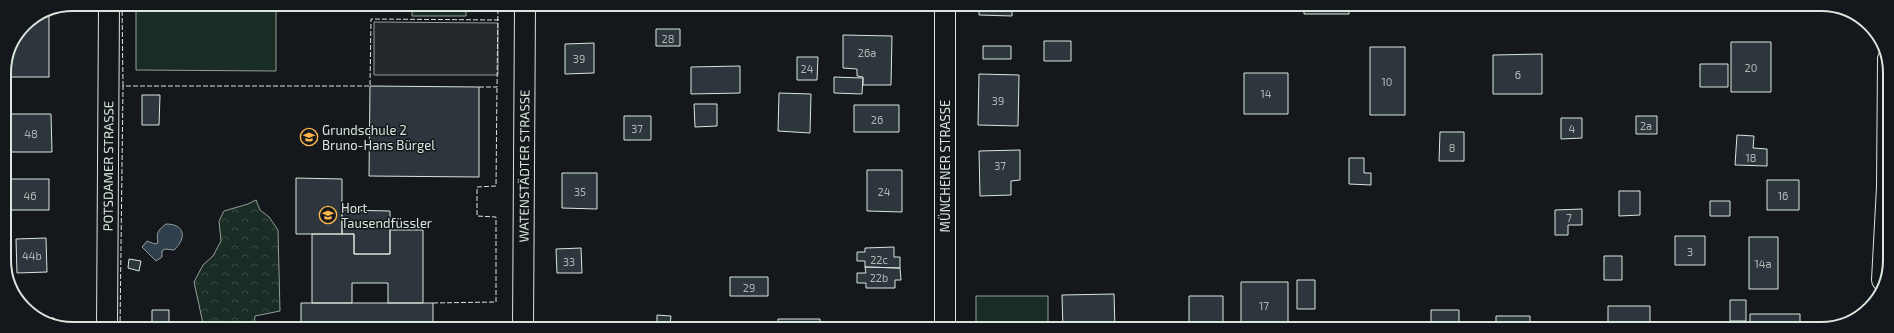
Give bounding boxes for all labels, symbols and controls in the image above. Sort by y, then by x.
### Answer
house number: 28 [662,32,674,45]
house number: 26a [858,46,876,59]
house number: 39 [573,52,585,65]
house number: 20 [1745,61,1757,74]
house number: 24 [801,62,814,75]
house number: 6 [1515,68,1521,81]
house number: 10 [1381,75,1393,88]
house number: 14 [1260,87,1272,100]
street label: WATENSTÄDTER STRASSE [516,90,532,242]
house number: 39 [992,94,1004,107]
street label: MÜNCHENER STRASSE [937,100,953,232]
street label: POTSDAMER STRASSE [100,101,116,231]
house number: 26 [871,113,883,126]
house number: 2a [1640,119,1652,132]
place label: Grundschule 2 Bruno-Hans Bürgel [322,122,435,153]
house number: 37 [631,122,643,135]
house number: 4 [1569,122,1576,135]
house number: 48 [24,127,38,140]
school or university icon: Grundschule 2 Bruno-Hans Bürgel [299,127,319,147]
house number: 8 [1449,141,1455,154]
house number: 18 [1745,151,1757,164]
house number: 37 [994,159,1006,172]
house number: 35 [574,185,586,198]
house number: 24 [878,185,891,198]
house number: 46 [23,189,37,202]
house number: 16 [1778,189,1788,202]
place label: Hort Tausendfüssler [341,200,432,231]
school or university icon: Hort Tausendfüssler [318,205,338,225]
house number: 7 [1566,211,1572,224]
house number: 3 [1687,245,1693,258]
house number: 44b [22,249,42,262]
house number: 22c [870,253,888,266]
house number: 33 [563,255,575,268]
house number: 14a [1754,257,1772,270]
house number: 22b [870,271,888,284]
house number: 29 [743,281,755,294]
house number: 17 [1259,299,1269,312]

